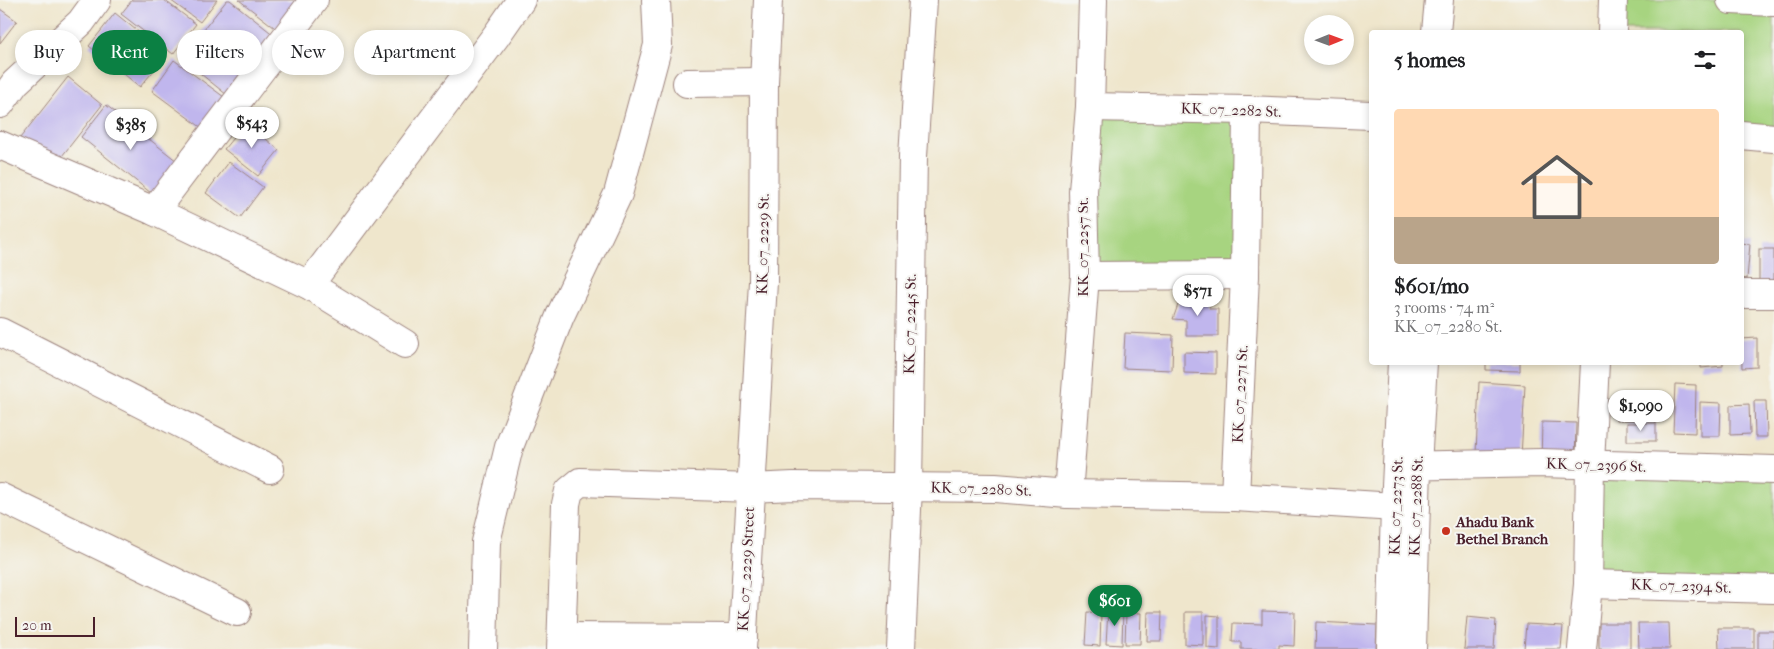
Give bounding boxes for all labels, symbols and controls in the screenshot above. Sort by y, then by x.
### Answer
north arrow [1304,15,1354,65]
map controls [1304,15,1354,65]
chip: Buy [15,30,82,75]
chip: Rent [92,30,167,75]
chip: Filters [177,30,262,75]
chip: New [272,30,344,75]
chip: Apartment [354,30,474,75]
icon: filters [1691,46,1719,74]
text: 5 homes [1394,48,1465,72]
street label: KK_07_2282 St. [1180,99,1282,121]
pin: $543 [222,106,282,149]
pin: $385 [101,108,161,151]
text: $543 [236,113,268,132]
text: $385 [116,115,146,134]
icon: home [1512,142,1602,232]
street label: KK_07_2229 St. [753,193,773,295]
street label: KK_07_2257 St. [1074,197,1092,297]
street label: KK_07_2245 St. [900,273,920,374]
pin: $571 [1168,274,1228,317]
text: $601/mo [1394,274,1469,298]
text: $571 [1183,281,1213,300]
text: 3 rooms · 74 m² [1394,298,1494,317]
text: KK_07_2280 St. [1394,317,1502,336]
street label: KK_07_2271 St. [1228,344,1252,443]
pin: $1,090 [1600,390,1682,432]
text: $1,090 [1619,396,1663,415]
street label: KK_07_2396 St. [1546,454,1646,476]
street label: KK_07_2288 St. [1405,455,1427,557]
street label: KK_07_2273 St. [1385,456,1407,556]
street label: KK_07_2280 St. [930,478,1032,500]
street label: KK_07_2229 Street [734,506,758,632]
place label: Ahadu Bank Bethel Branch [1455,513,1549,548]
marker: Ahadu Bank Bethel Branch [1440,525,1452,537]
street label: KK_07_2394 St. [1630,575,1732,597]
pin: $601 [1085,584,1145,627]
text: $601 [1099,591,1131,610]
scale bar [15,614,95,637]
text: 20 m [22,617,52,634]

